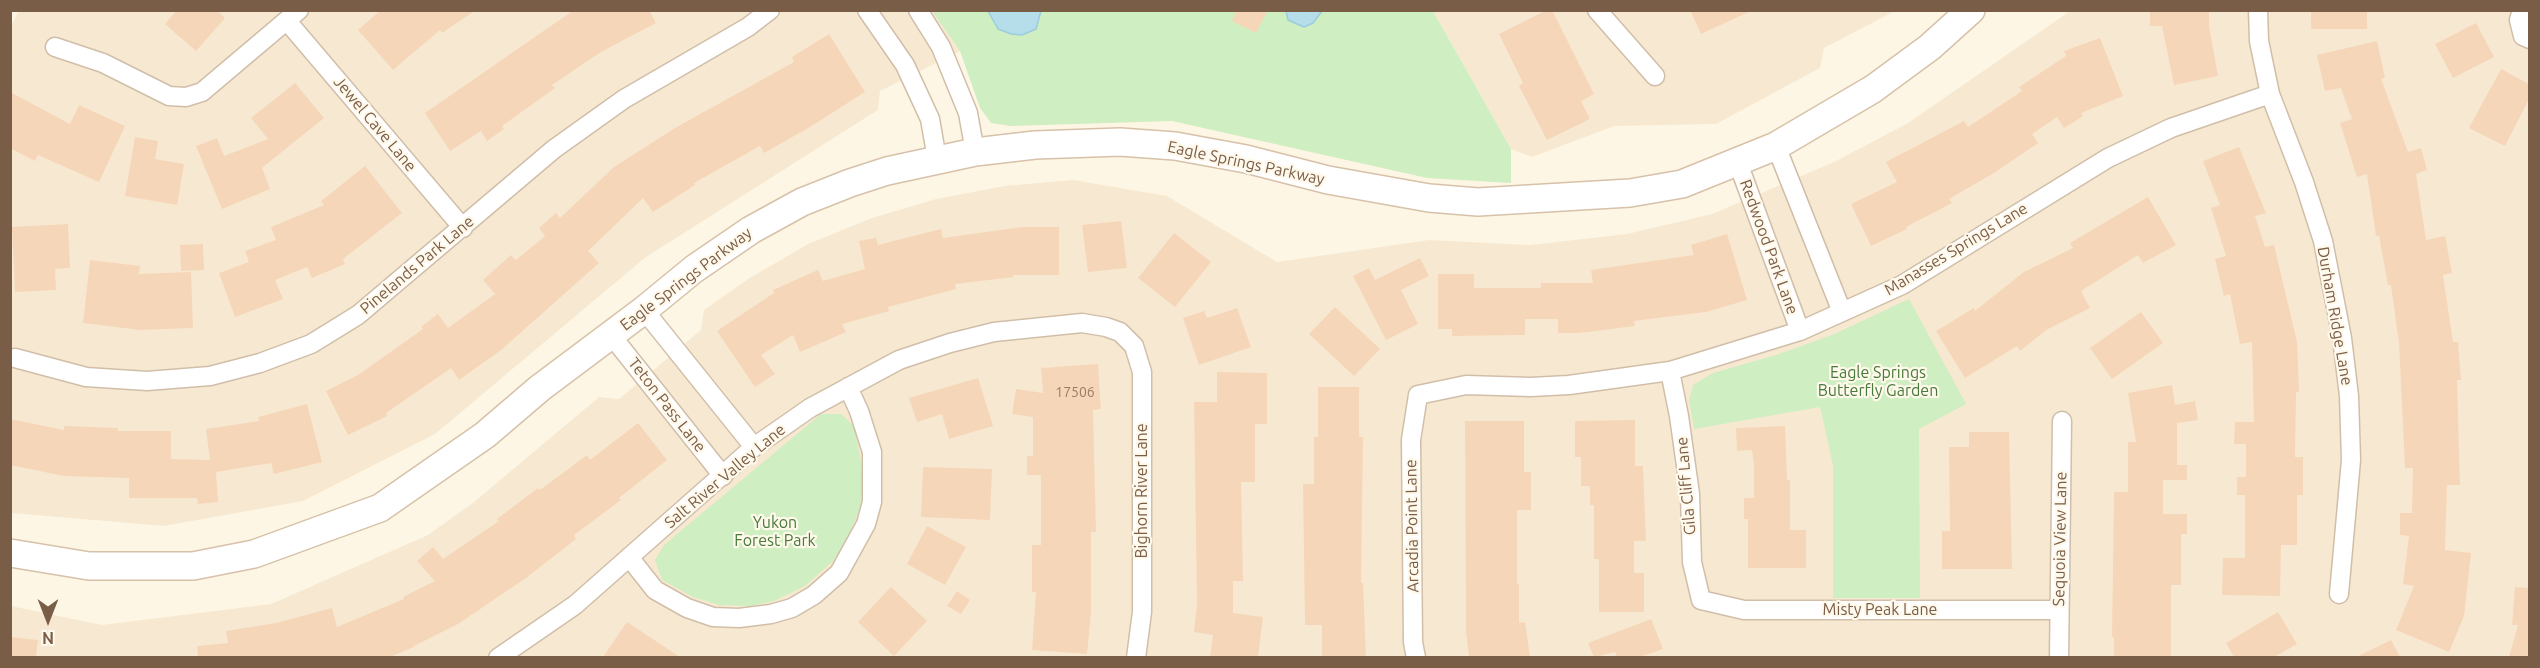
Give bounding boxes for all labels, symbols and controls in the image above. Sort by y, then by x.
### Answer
street label: Jewel Cave Lane [330,72,420,176]
street label: Eagle Springs Parkway [1166,137,1326,189]
street label: Redwood Park Lane [1736,177,1802,317]
street label: Manasses Springs Lane [1881,199,2031,299]
street label: Pinelands Park Lane [356,212,478,318]
street label: Eagle Springs Parkway [616,223,756,335]
street label: Durham Ridge Lane [2313,245,2357,387]
street label: Teton Pass Lane [624,354,710,456]
park label: Eagle Springs Butterfly Garden [1818,363,1938,401]
house number: 17506 [1055,384,1095,400]
street label: Salt River Valley Lane [661,420,789,532]
street label: Bighorn River Lane [1132,423,1152,559]
street label: Gila Cliff Lane [1672,436,1700,536]
street label: Arcadia Point Lane [1401,459,1423,593]
street label: Sequoia View Lane [2049,472,2071,606]
park label: Yukon Forest Park [734,513,816,551]
north arrow [18,590,78,650]
street label: Misty Peak Lane [1823,600,1937,620]
text: N [42,629,54,647]

